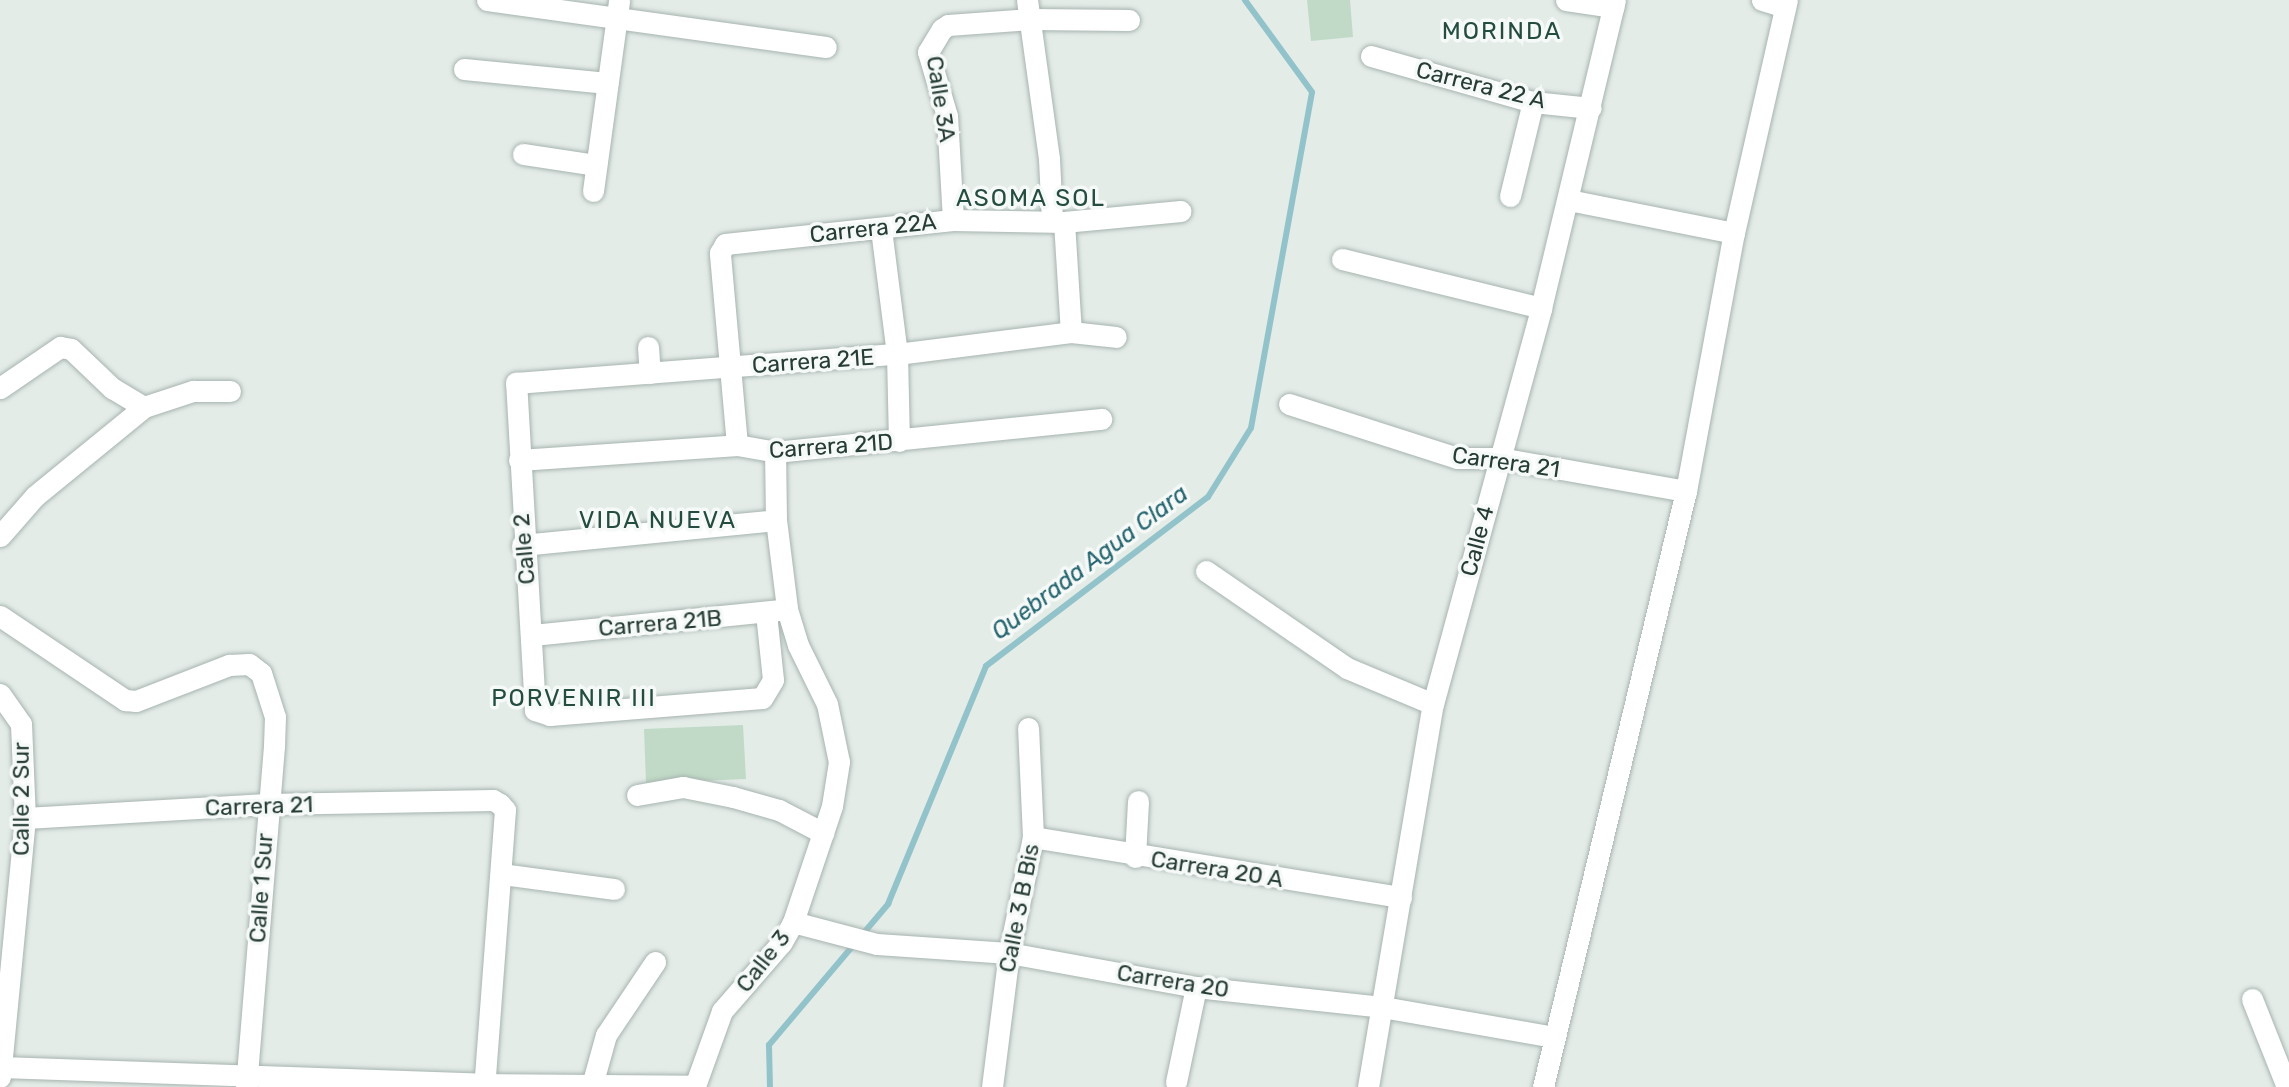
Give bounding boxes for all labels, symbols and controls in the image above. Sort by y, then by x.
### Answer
district label: MORINDA [1443,18,1561,46]
street label: Calle 3A [921,54,961,144]
street label: Carrera 22 A [1413,56,1549,114]
district label: ASOMA SOL [957,185,1105,213]
street label: Carrera 22A [808,208,938,248]
street label: Carrera 21E [751,343,875,379]
street label: Carrera 21D [768,428,894,464]
street label: Carrera 21 [1450,441,1562,483]
water label: Quebrada Agua Clara [986,479,1194,647]
street label: Calle 4 [1454,503,1500,579]
district label: VIDA NUEVA [580,507,736,535]
street label: Calle 2 [507,512,541,586]
street label: Carrera 21B [597,604,723,642]
district label: PORVENIR III [493,685,655,713]
street label: Calle 2 Sur [7,742,35,856]
street label: Carrera 21 [204,790,314,822]
street label: Calle 1 Sur [243,832,279,944]
street label: Calle 3 B Bis [993,841,1045,975]
street label: Carrera 20 A [1149,845,1285,893]
street label: Calle 3 [730,924,796,998]
street label: Carrera 20 [1115,959,1231,1003]

